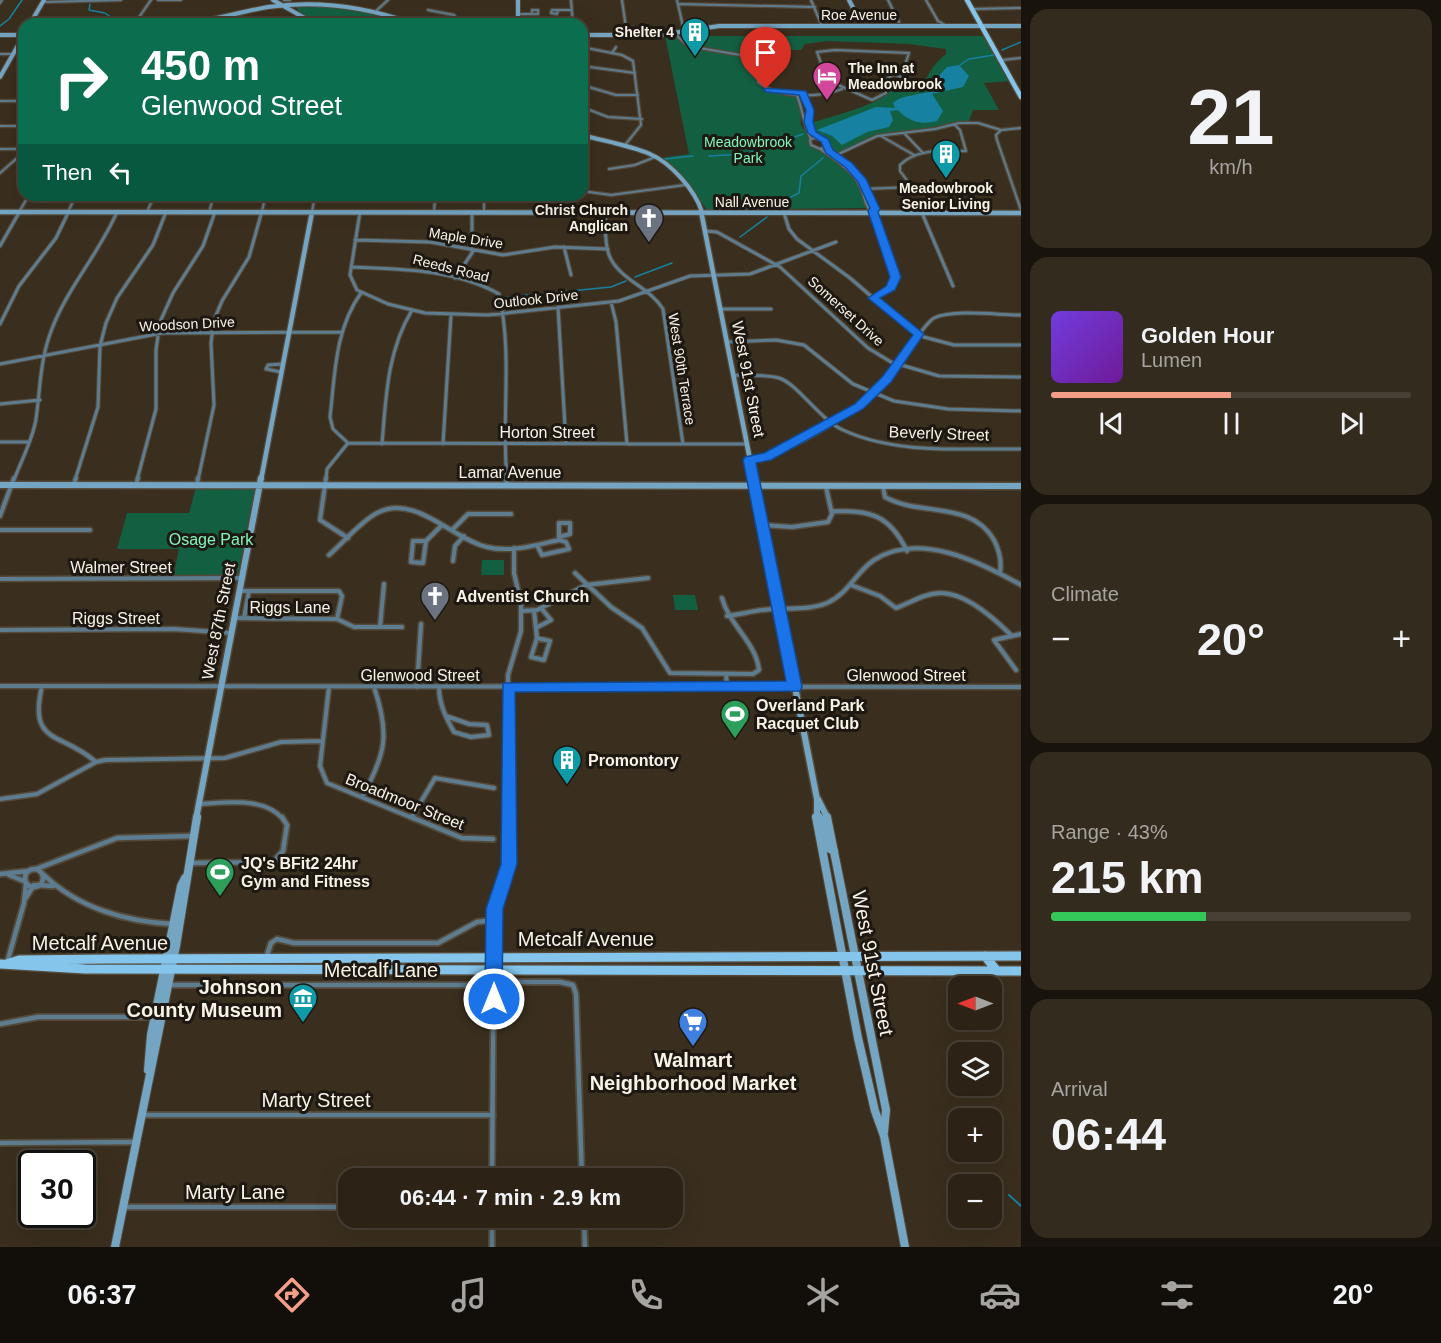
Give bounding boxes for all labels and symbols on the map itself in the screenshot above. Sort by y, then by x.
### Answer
street label: Roe Avenue [821,7,897,23]
building icon: Shelter 4 [679,16,711,58]
place label: Shelter 4 [615,24,674,40]
pin [740,27,791,89]
hotel icon: The Inn at Meadowbrook [811,60,843,102]
place label: The Inn at Meadowbrook [848,60,942,92]
park label: Meadowbrook Park [704,134,793,166]
building icon: Meadowbrook Senior Living [930,138,962,180]
place label: Meadowbrook Senior Living [899,180,993,212]
street label: Nall Avenue [715,194,789,210]
place label: Christ Church Anglican [535,202,628,234]
church icon: Christ Church Anglican [633,202,665,244]
street label: Maple Drive [428,224,504,252]
street label: Reeds Road [411,251,491,285]
street label: Somerset Drive [805,273,887,349]
street label: Outlook Drive [493,287,579,311]
street label: West 90th Terrace [665,312,699,426]
street label: Woodson Drive [139,314,235,334]
street label: West 91st Street [729,320,768,439]
street label: Beverly Street [888,423,990,444]
street label: Horton Street [499,424,595,441]
street label: Lamar Avenue [459,464,562,481]
park label: Osage Park [169,531,254,548]
street label: Walmer Street [70,559,172,576]
street label: West 87th Street [199,561,238,681]
church icon: Adventist Church [419,580,451,622]
place label: Adventist Church [456,588,589,605]
street label: Riggs Lane [250,599,331,616]
street label: Riggs Street [72,610,161,627]
street label: Glenwood Street [360,667,480,684]
street label: Glenwood Street [846,667,966,684]
place label: Overland Park Racquet Club [756,697,865,732]
sports icon: Overland Park Racquet Club [719,698,751,740]
building icon: Promontory [551,744,583,786]
place label: Promontory [588,752,679,769]
street label: Broadmoor Street [343,770,467,833]
place label: JQ's BFit2 24hr Gym and Fitness [241,855,370,890]
sports icon: JQ's BFit2 24hr Gym and Fitness [204,856,236,898]
street label: West 91st Street [848,889,898,1038]
street label: Metcalf Avenue [518,928,654,950]
street label: Metcalf Avenue [32,932,168,954]
street label: Metcalf Lane [324,959,438,981]
position arrow [462,967,526,1031]
place label: Johnson County Museum [126,976,282,1021]
north arrow [948,976,1002,1030]
museum icon: Johnson County Museum [287,982,319,1024]
supermarket icon: Walmart Neighborhood Market [677,1006,709,1048]
place label: Walmart Neighborhood Market [590,1049,797,1094]
street label: Marty Street [262,1089,371,1111]
speed limit sign: 30 [18,1150,96,1228]
street label: Marty Lane [185,1181,285,1203]

